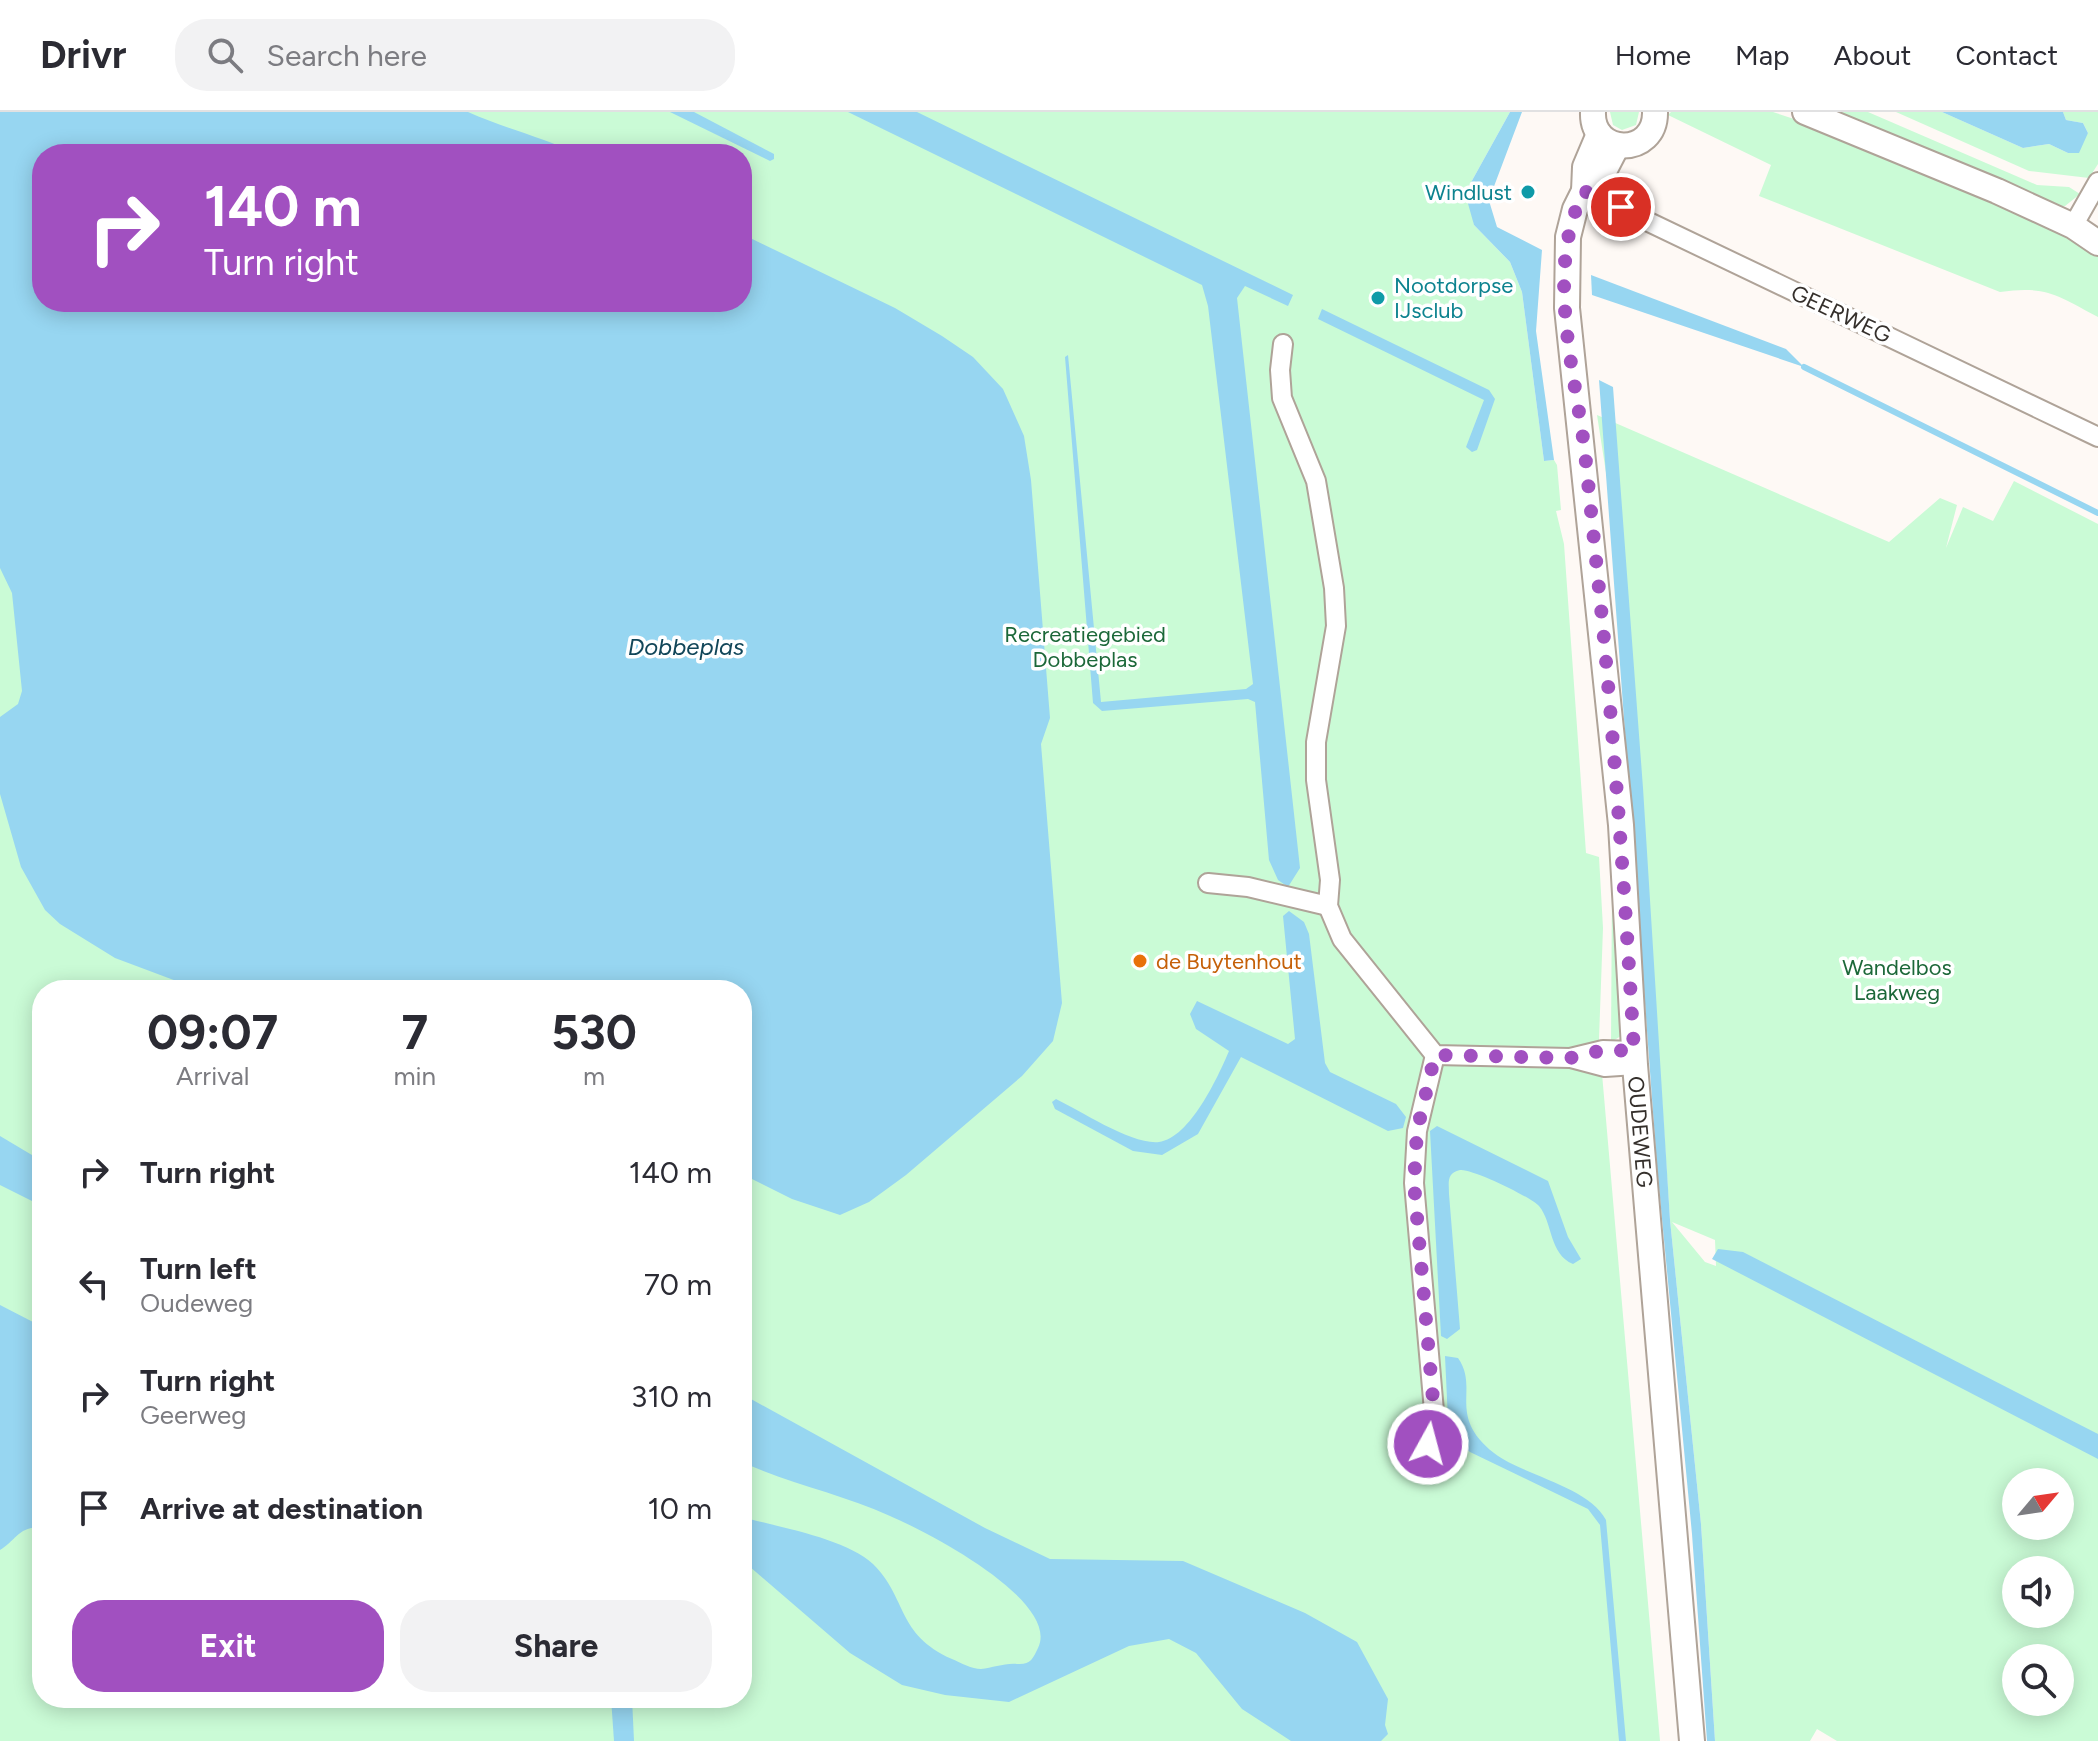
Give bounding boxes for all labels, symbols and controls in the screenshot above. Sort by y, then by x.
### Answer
search box [175,19,735,91]
text: Drivr [40,32,127,78]
icon: search [203,33,247,77]
text: Search here [267,37,427,74]
text: Home [1615,38,1691,72]
text: Map [1735,38,1790,72]
text: About [1834,38,1911,72]
text: Contact [1955,38,2058,72]
text: 140 m [204,173,362,240]
pin [1587,173,1655,241]
icon: right [72,176,176,280]
place label: Windlust [1425,179,1512,206]
marker: Windlust [1519,183,1537,201]
icon: arrive [1599,185,1643,229]
text: Turn right [204,241,359,284]
place label: Nootdorpse IJsclub [1394,272,1513,324]
street label: GEERWEG [1787,279,1895,349]
marker: Nootdorpse IJsclub [1369,289,1387,307]
park label: Recreatiegebied Dobbeplas [1004,621,1166,673]
water label: Dobbeplas [628,632,744,661]
place label: de Buytenhout [1156,948,1302,975]
marker: de Buytenhout [1131,952,1149,970]
park label: Wandelbos Laakweg [1842,954,1952,1006]
text: 09:07 [147,1003,278,1061]
text: 7 [401,1003,428,1061]
text: 530 [551,1003,637,1061]
text: Arrival [176,1060,249,1092]
text: min [393,1060,436,1092]
text: m [583,1060,605,1092]
street label: OUDEWEG [1622,1075,1659,1189]
icon: right [72,1150,116,1194]
text: Turn right [140,1154,275,1191]
text: 140 m [629,1154,712,1191]
text: Turn left [140,1250,257,1287]
icon: left [72,1262,116,1306]
text: 70 m [644,1266,712,1303]
text: Oudeweg [140,1287,253,1319]
text: Turn right [140,1362,275,1399]
icon: right [72,1374,116,1418]
text: 310 m [631,1378,712,1415]
text: Geerweg [140,1399,246,1431]
position arrow [1386,1402,1470,1486]
north arrow [2002,1468,2074,1540]
map controls [2002,1468,2074,1716]
icon: arrive [72,1486,116,1530]
text: Arrive at destination [140,1490,423,1527]
text: 10 m [647,1490,712,1527]
button: sound [2002,1556,2074,1628]
button: Exit [72,1600,384,1692]
button: Share [400,1600,712,1692]
button: search [2002,1644,2074,1716]

